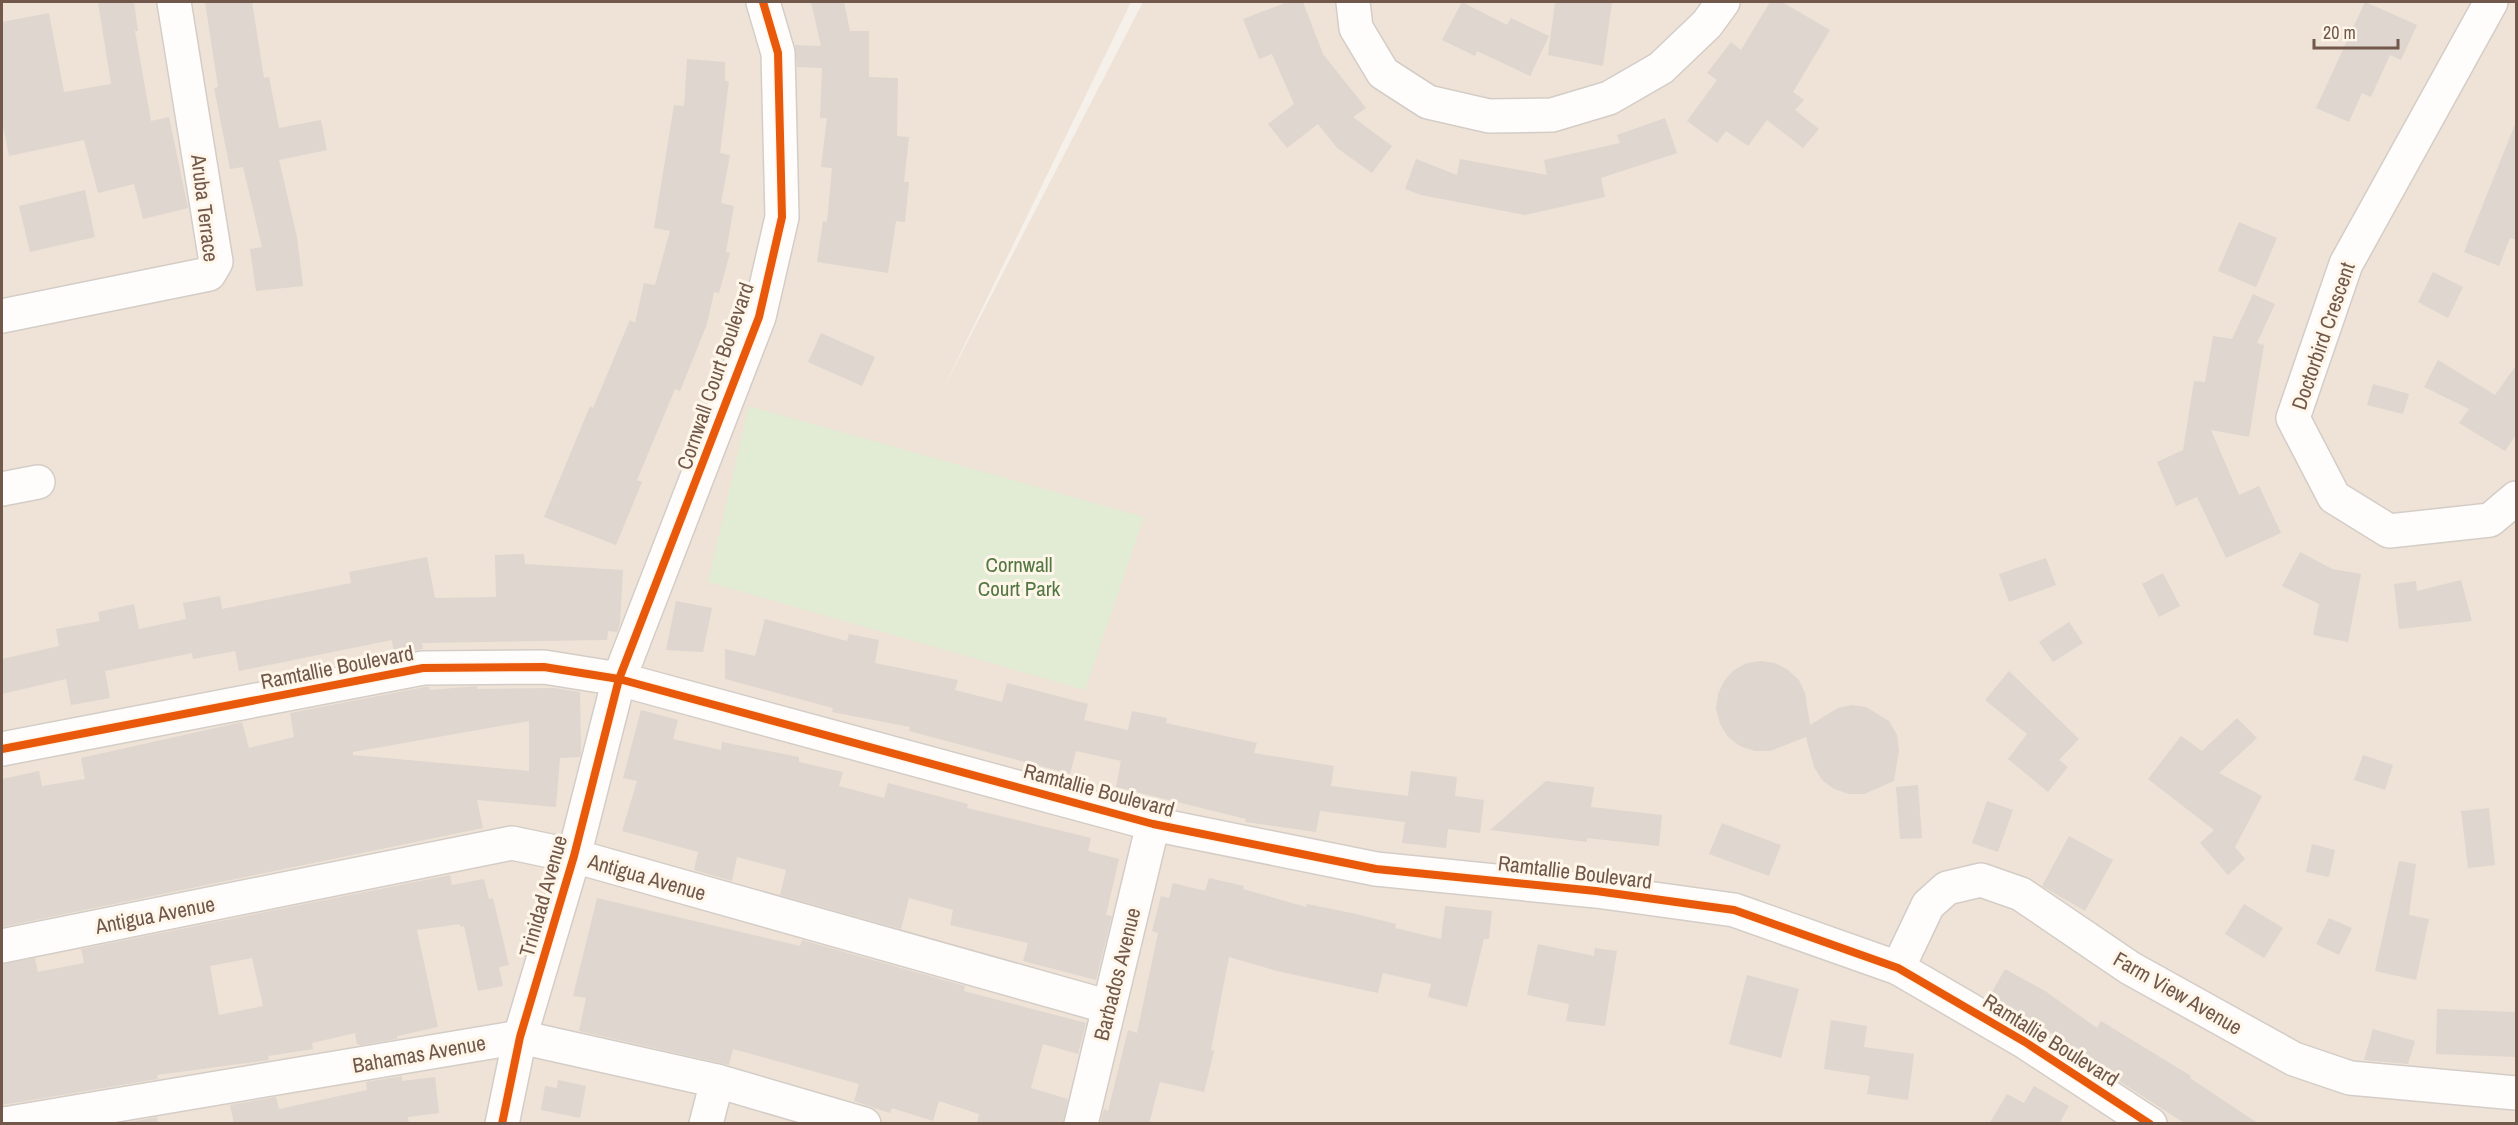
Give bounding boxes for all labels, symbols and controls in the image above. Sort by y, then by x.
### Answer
scale bar [2314,12,2398,50]
text: 20 m [2323,20,2356,45]
street label: Aruba Terrace [184,152,226,263]
street label: Doctorbird Crescent [2284,258,2362,414]
street label: Cornwall Court Boulevard [669,279,761,473]
park label: Cornwall Court Park [978,550,1061,603]
street label: Ramtallie Boulevard [258,638,416,696]
street label: Ramtallie Boulevard [1020,756,1178,824]
street label: Trinidad Avenue [512,832,574,960]
street label: Antigua Avenue [584,846,709,908]
street label: Ramtallie Boulevard [1496,848,1654,896]
street label: Antigua Avenue [92,889,217,941]
street label: Barbados Avenue [1087,905,1147,1043]
street label: Farm View Avenue [2108,944,2248,1042]
street label: Ramtallie Boulevard [1978,987,2124,1093]
street label: Bahamas Avenue [350,1028,488,1080]

